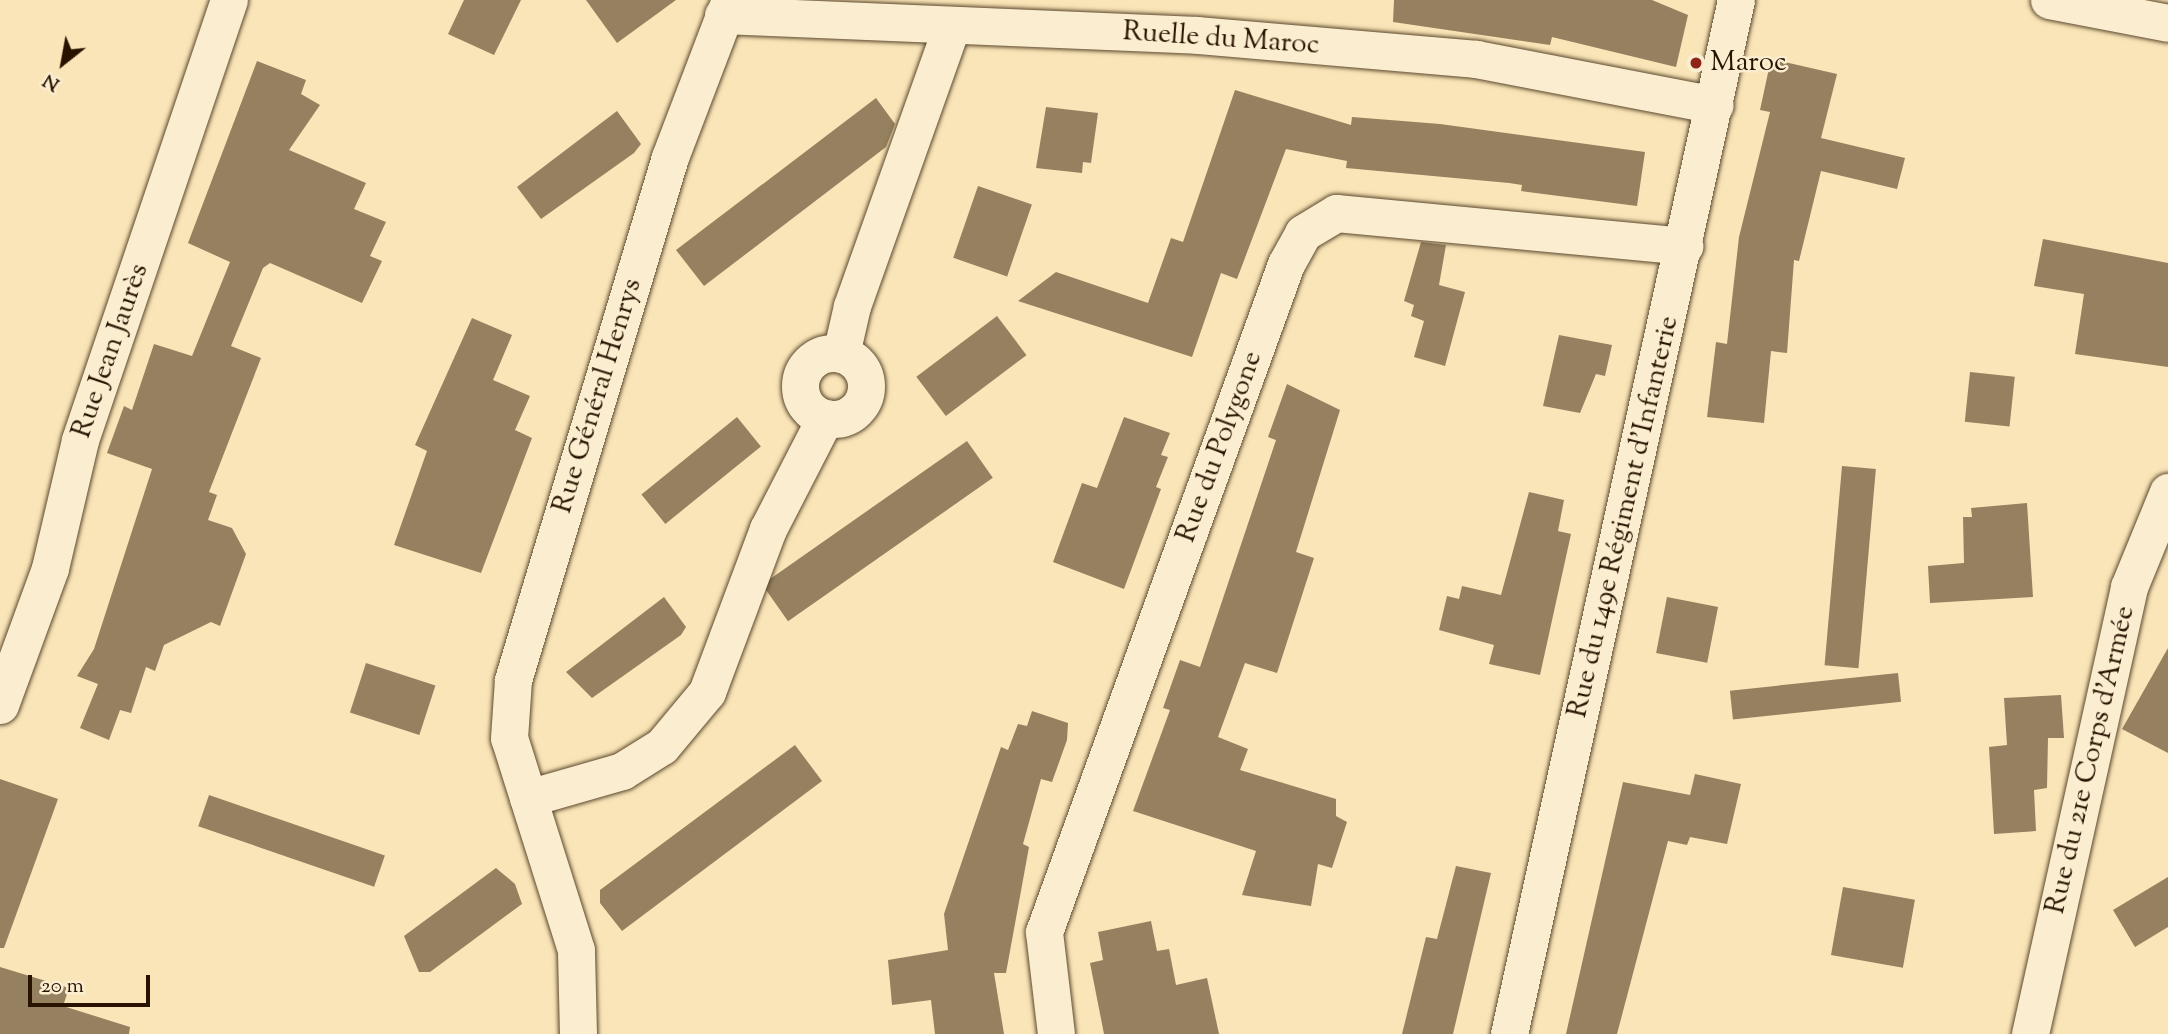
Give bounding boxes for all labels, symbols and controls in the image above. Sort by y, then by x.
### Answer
street label: Ruelle du Maroc [1122,15,1320,63]
north arrow [28,28,98,98]
place label: Maroc [1710,46,1787,80]
marker: Maroc [1688,55,1704,71]
text: N [38,66,65,97]
street label: Rue Jean Jaurès [65,259,157,443]
street label: Rue Général Henrys [546,275,650,517]
street label: Rue du 149e Régiment d'Infanterie [1561,313,1687,721]
street label: Rue du Polygone [1170,347,1270,547]
street label: Rue du 21e Corps d'Armée [2039,603,2143,917]
scale bar [32,960,154,1004]
text: 20 m [41,972,84,1002]

